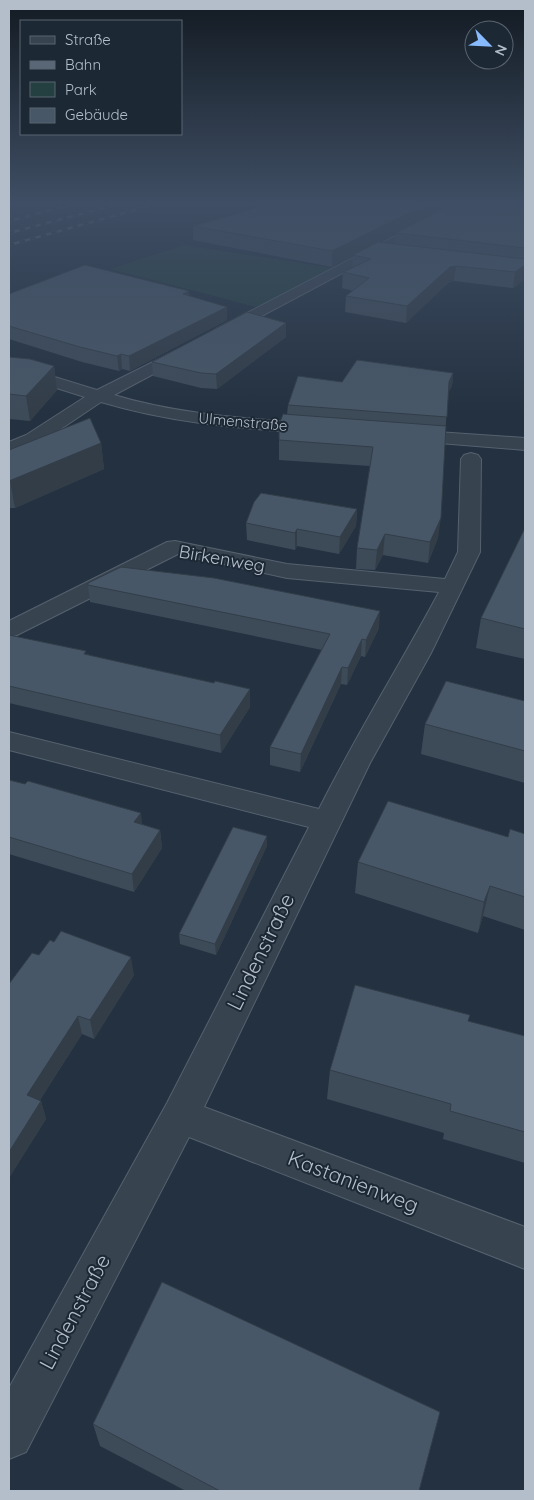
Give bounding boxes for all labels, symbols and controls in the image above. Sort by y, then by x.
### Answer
legend [20,20,182,135]
north arrow [464,20,514,70]
text: Straße [65,30,111,49]
text: N [491,42,511,59]
text: Bahn [65,55,101,74]
text: Park [65,80,97,99]
text: Gebäude [65,105,128,124]
street label: Ulmenstraße [198,408,288,435]
street label: Birkenweg [177,540,267,577]
street label: Lindenstraße [221,889,300,1014]
street label: Kastanienweg [284,1144,422,1218]
street label: Lindenstraße [33,1250,115,1374]

